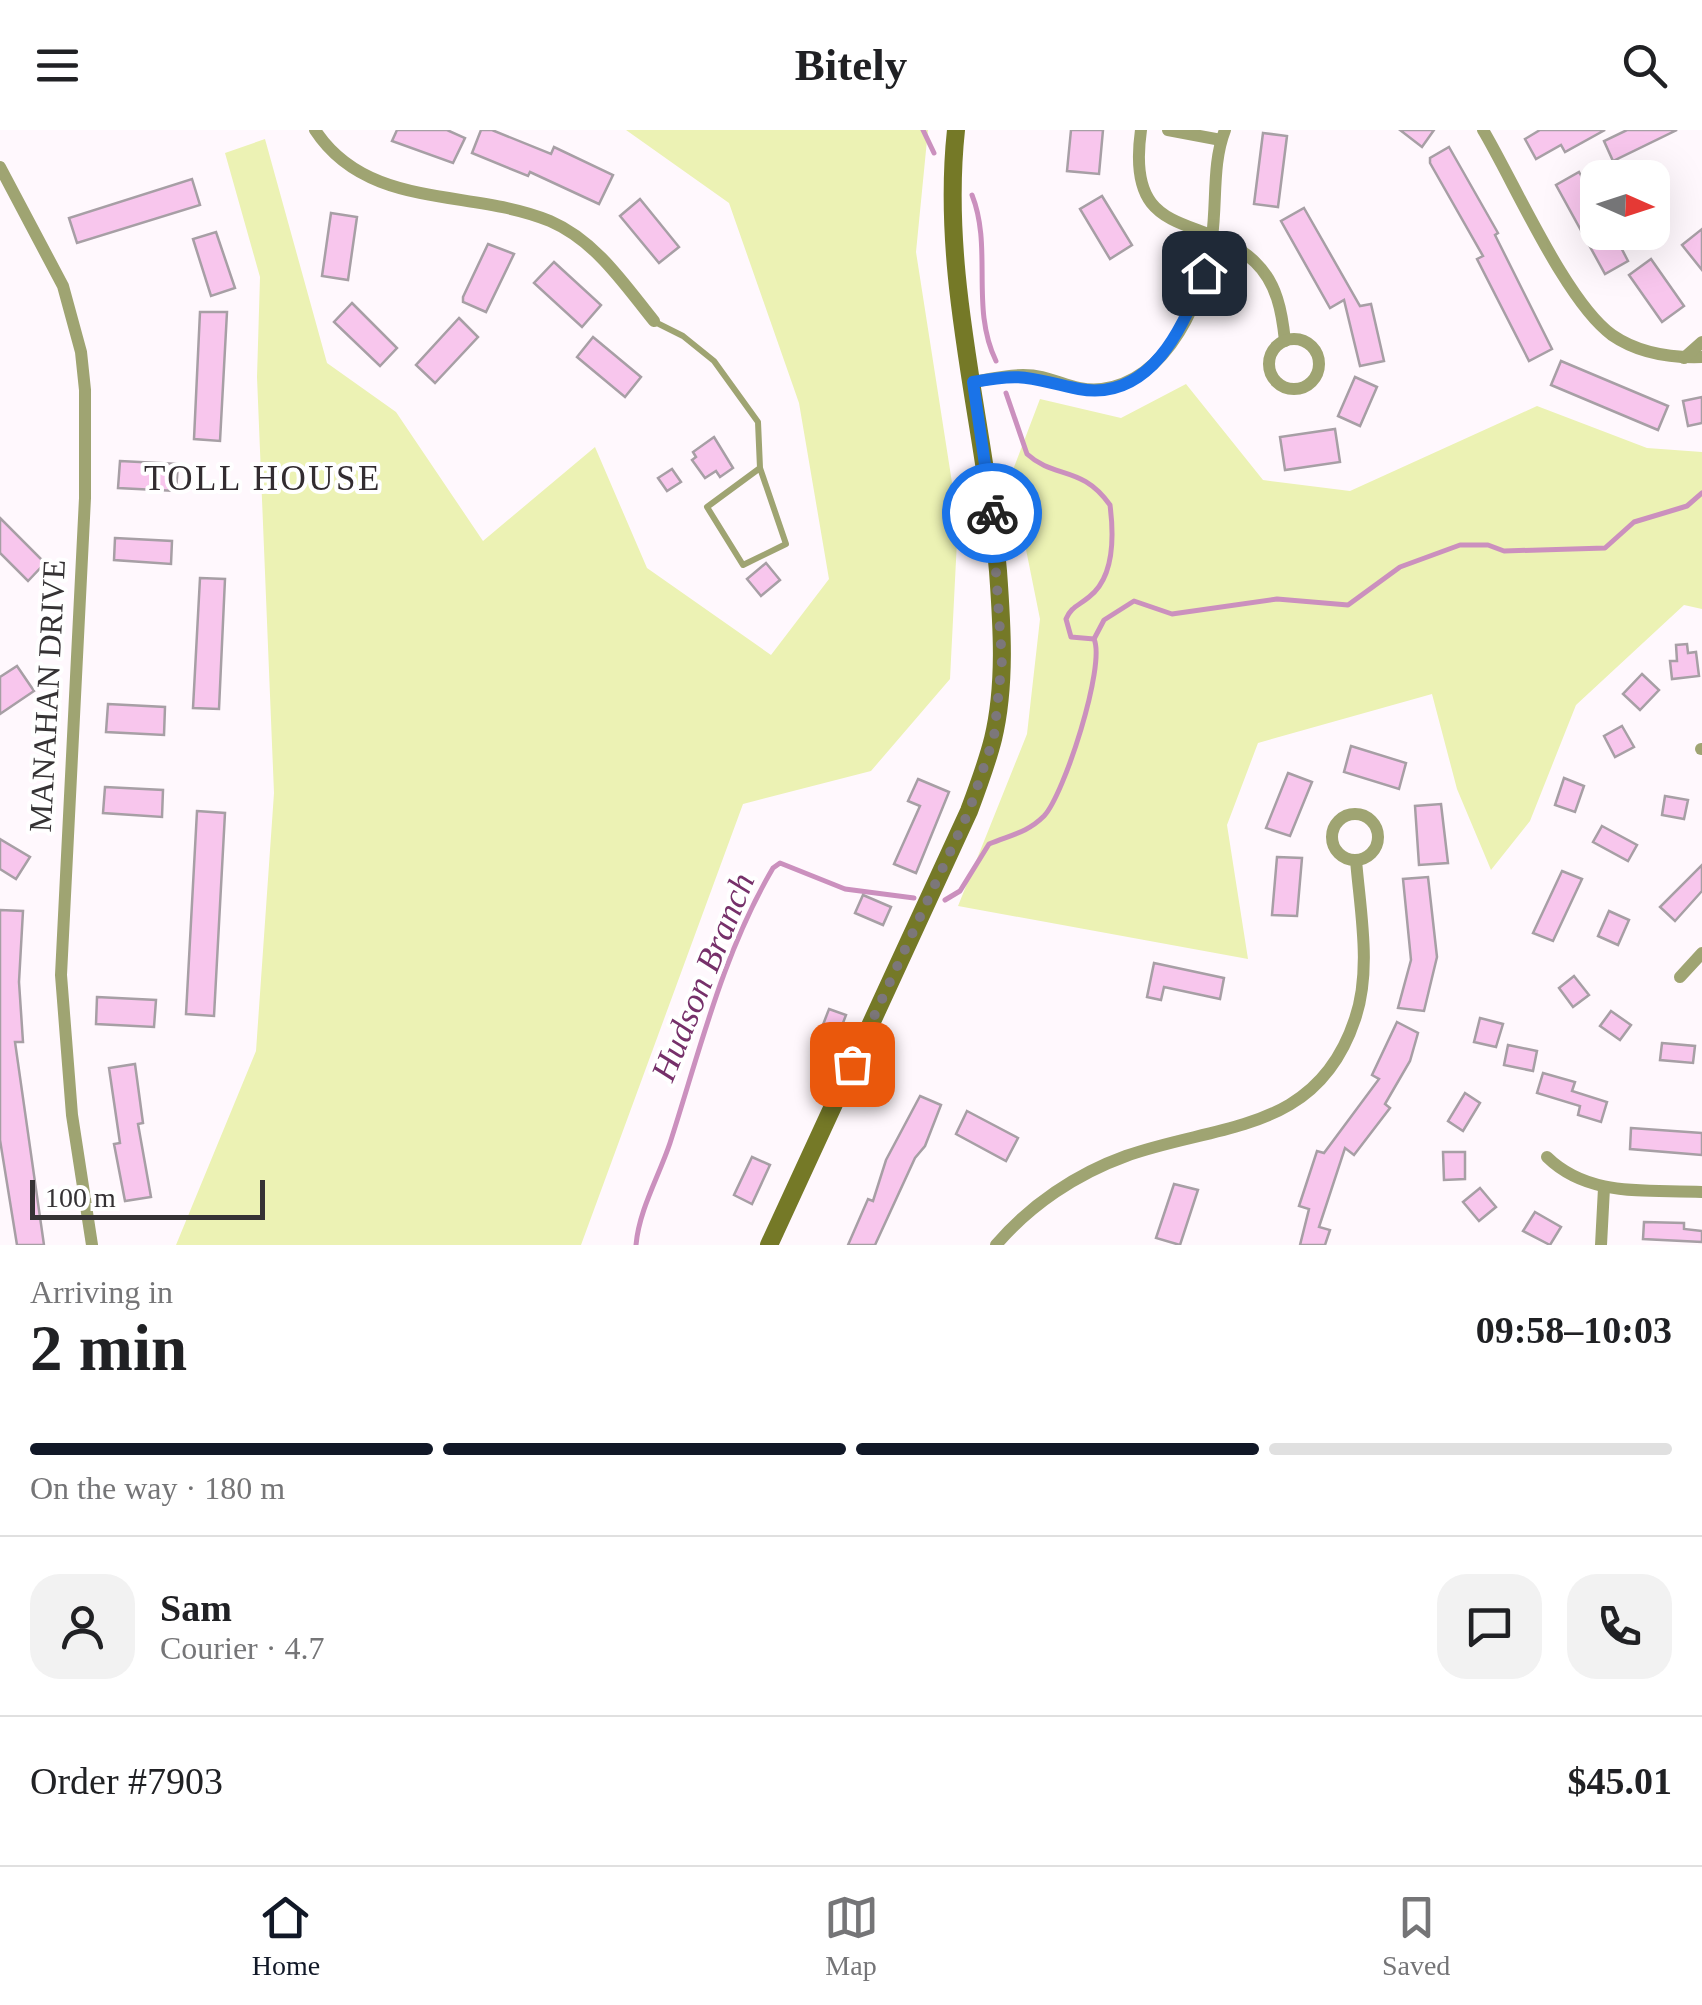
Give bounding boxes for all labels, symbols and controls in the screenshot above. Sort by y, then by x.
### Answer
icon: menu [30,38,85,93]
icon: search [1617,38,1672,93]
text: Bitely [795,40,907,90]
north arrow [1580,160,1670,250]
map controls [1580,160,1670,250]
pin [1162,231,1247,316]
icon: home [1177,246,1232,301]
district label: TOLL HOUSE [144,459,382,498]
courier [942,463,1042,563]
icon: bike [965,486,1020,541]
street label: MANAHAN DRIVE [22,559,72,833]
water label: Hudson Branch [643,867,762,1088]
pin [810,1022,895,1107]
icon: bag [825,1037,880,1092]
scale bar [30,1175,265,1220]
text: 100 m [45,1182,116,1213]
text: Arriving in [30,1274,173,1310]
text: 09:58–10:03 [1476,1309,1672,1351]
text: 2 min [30,1312,187,1384]
text: On the way · 180 m [30,1470,285,1506]
button: person [30,1574,135,1679]
button: chat [1437,1574,1542,1679]
button: phone [1567,1574,1672,1679]
text: Sam [160,1587,232,1629]
text: Courier · 4.7 [160,1630,324,1666]
text: Order #7903 [30,1760,223,1802]
text: $45.01 [1568,1760,1672,1802]
tab: Home [252,1890,320,1982]
tab: Map [824,1890,879,1982]
tab: Saved [1382,1890,1450,1982]

